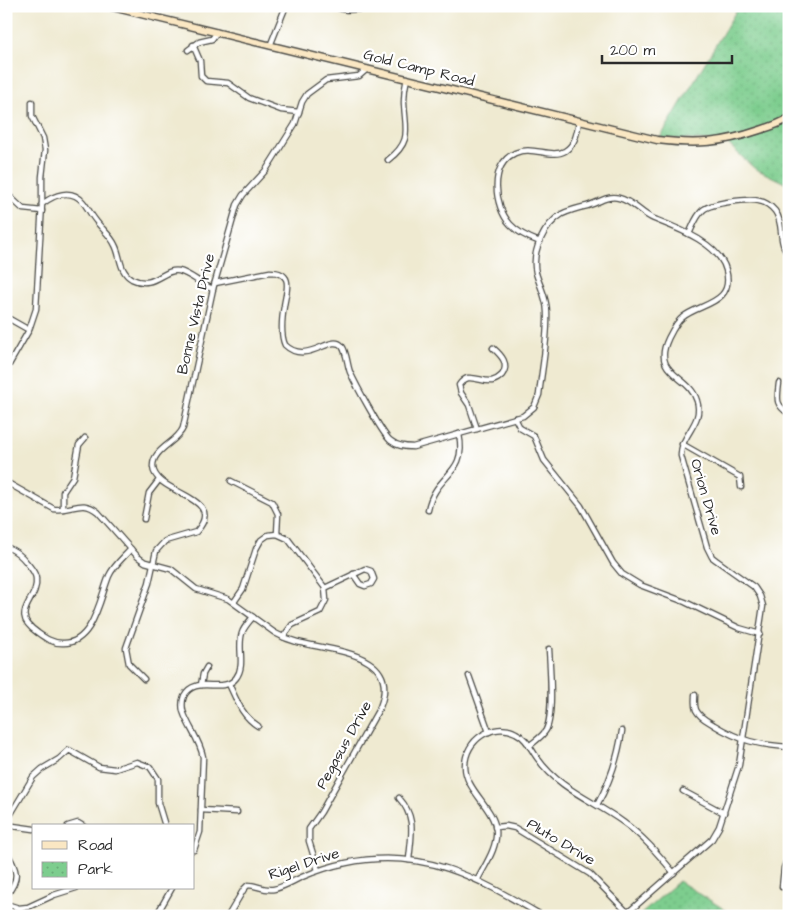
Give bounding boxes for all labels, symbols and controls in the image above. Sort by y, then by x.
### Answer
scale bar [602,32,732,64]
text: 200 m [610,40,656,61]
street label: Gold Camp Road [361,44,477,92]
street label: Bonne Vista Drive [172,252,220,376]
street label: Orion Drive [685,456,727,538]
street label: Pegasus Drive [311,697,378,793]
street label: Pluto Drive [523,813,599,871]
legend [32,824,195,890]
text: Road [78,835,113,856]
street label: Rigel Drive [266,843,342,886]
text: Park [78,859,113,880]

